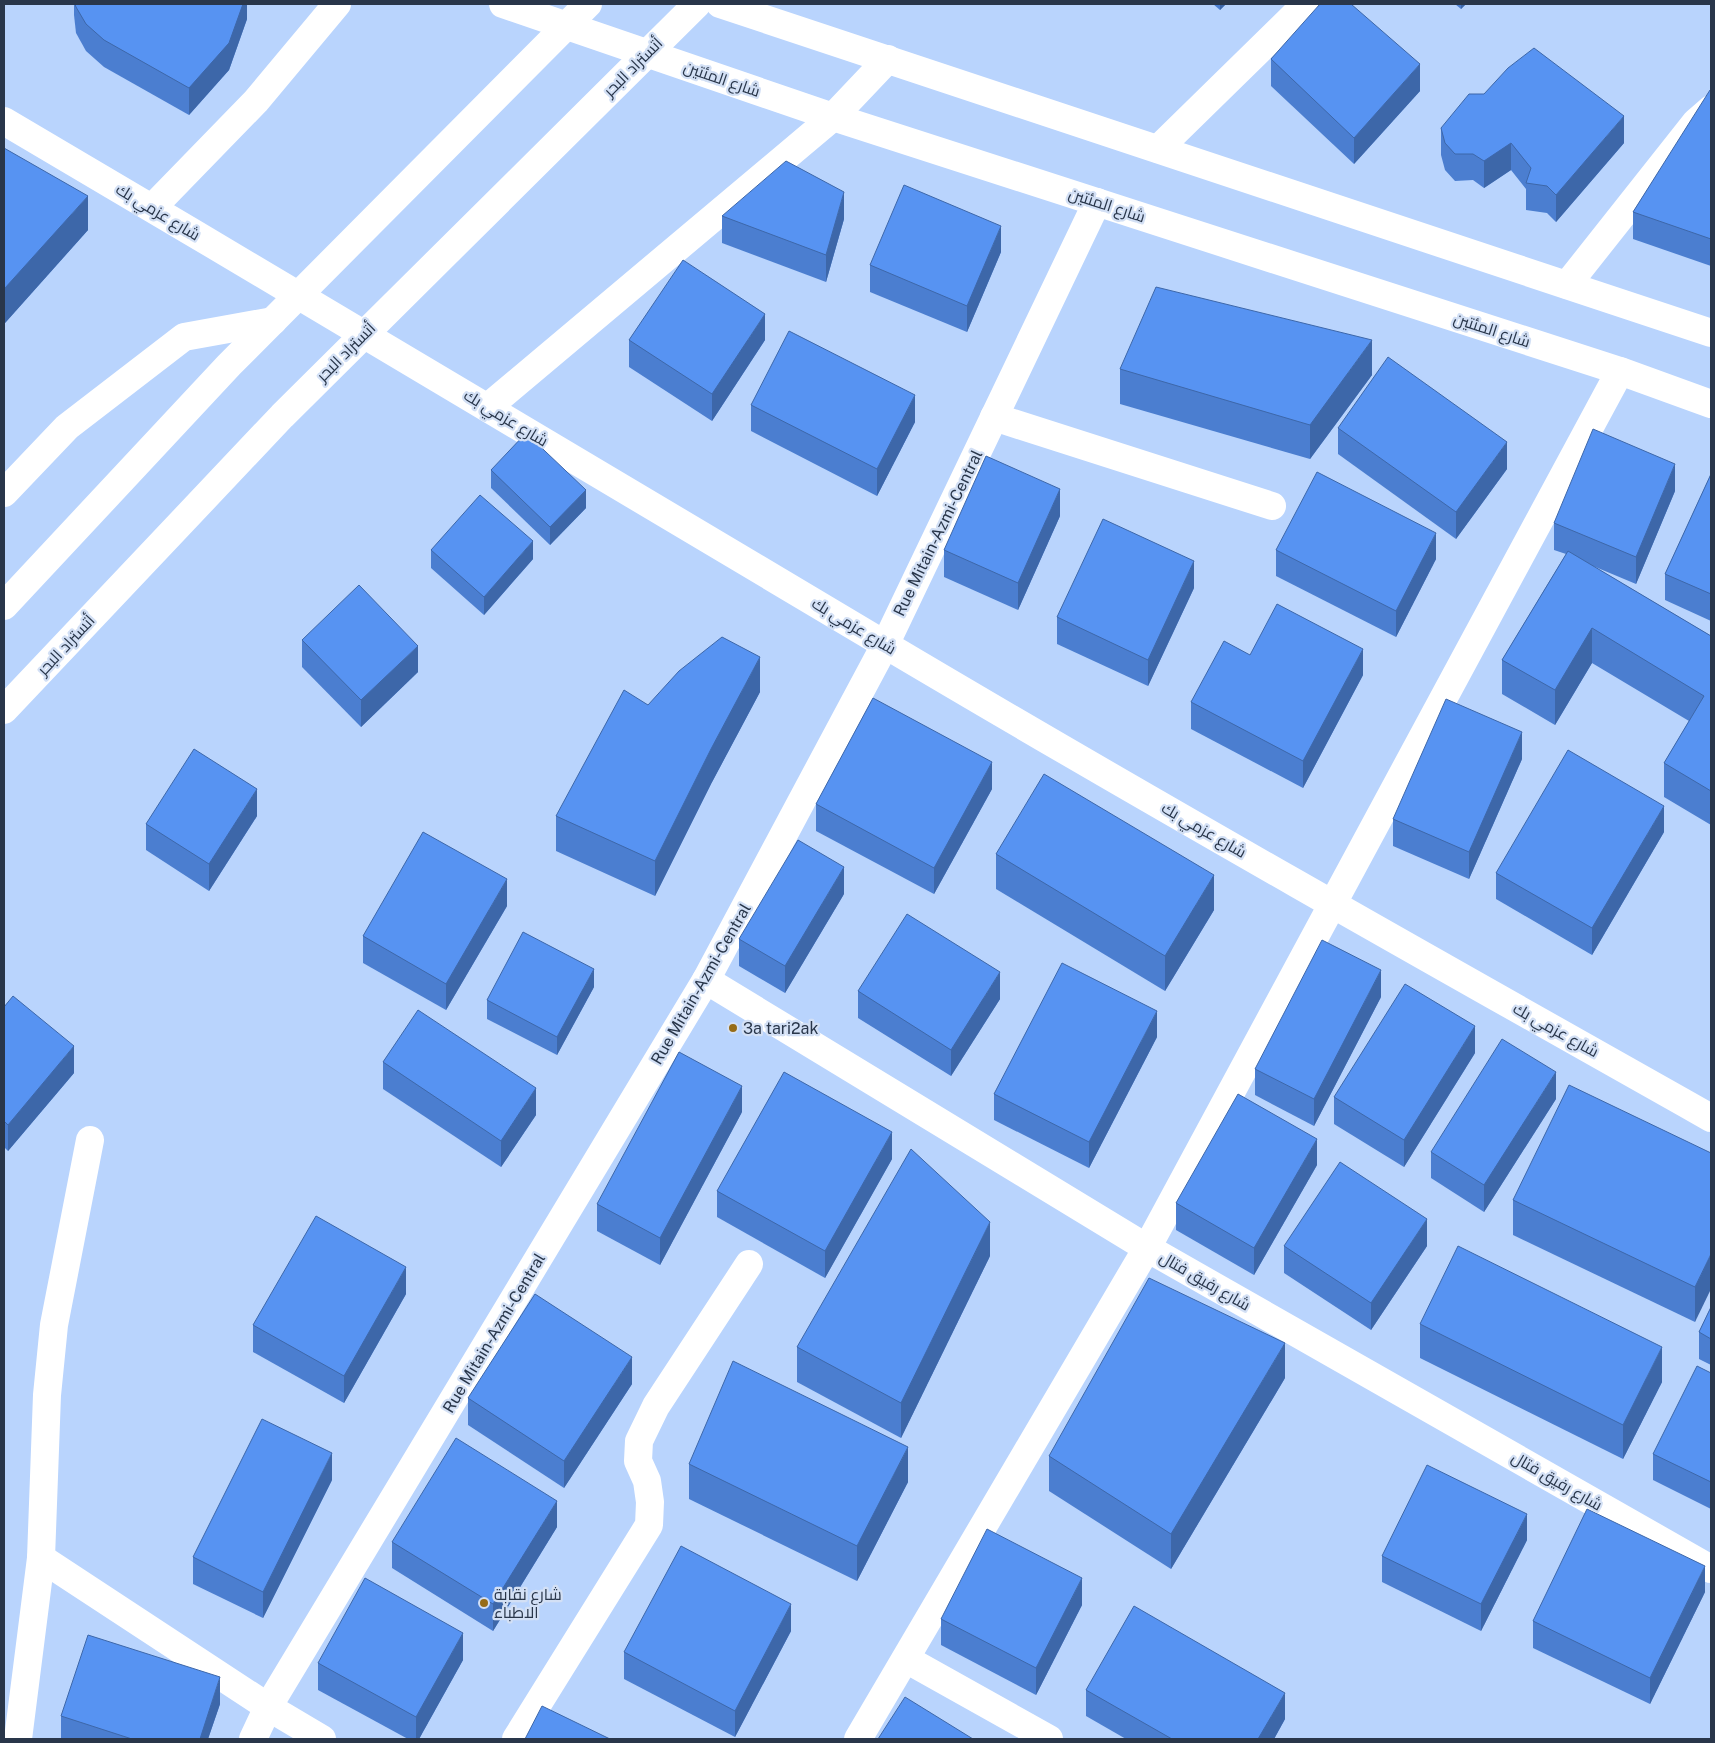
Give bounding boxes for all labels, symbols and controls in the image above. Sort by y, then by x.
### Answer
street label: أتستراد البحر [599,34,666,101]
street label: شارع المئتين [681,57,763,103]
street label: شارع عزمي بك [110,179,204,248]
street label: شارع المئتين [1066,184,1148,228]
street label: شارع المئتين [1451,309,1533,353]
street label: أتستراد البحر [312,319,379,386]
street label: شارع عزمي بك [458,385,552,454]
street label: Rue Mitain-Azmi-Central [889,447,987,619]
street label: شارع عزمي بك [806,593,900,662]
street label: أتستراد البحر [33,611,99,680]
street label: شارع عزمي بك [1156,798,1250,865]
street label: Rue Mitain-Azmi-Central [647,900,755,1068]
street label: شارع عزمي بك [1508,999,1602,1065]
place label: 3a tari2ak [743,1019,818,1038]
marker: 3a tari2ak [727,1022,739,1034]
street label: شارع رفيق فتال [1155,1247,1254,1316]
street label: Rue Mitain-Azmi-Central [439,1250,549,1416]
street label: شارع رفيق فتال [1507,1447,1606,1516]
place label: شارع نقابة الاطباء [494,1585,562,1622]
marker: شارع نقابة الاطباء [478,1597,490,1609]

